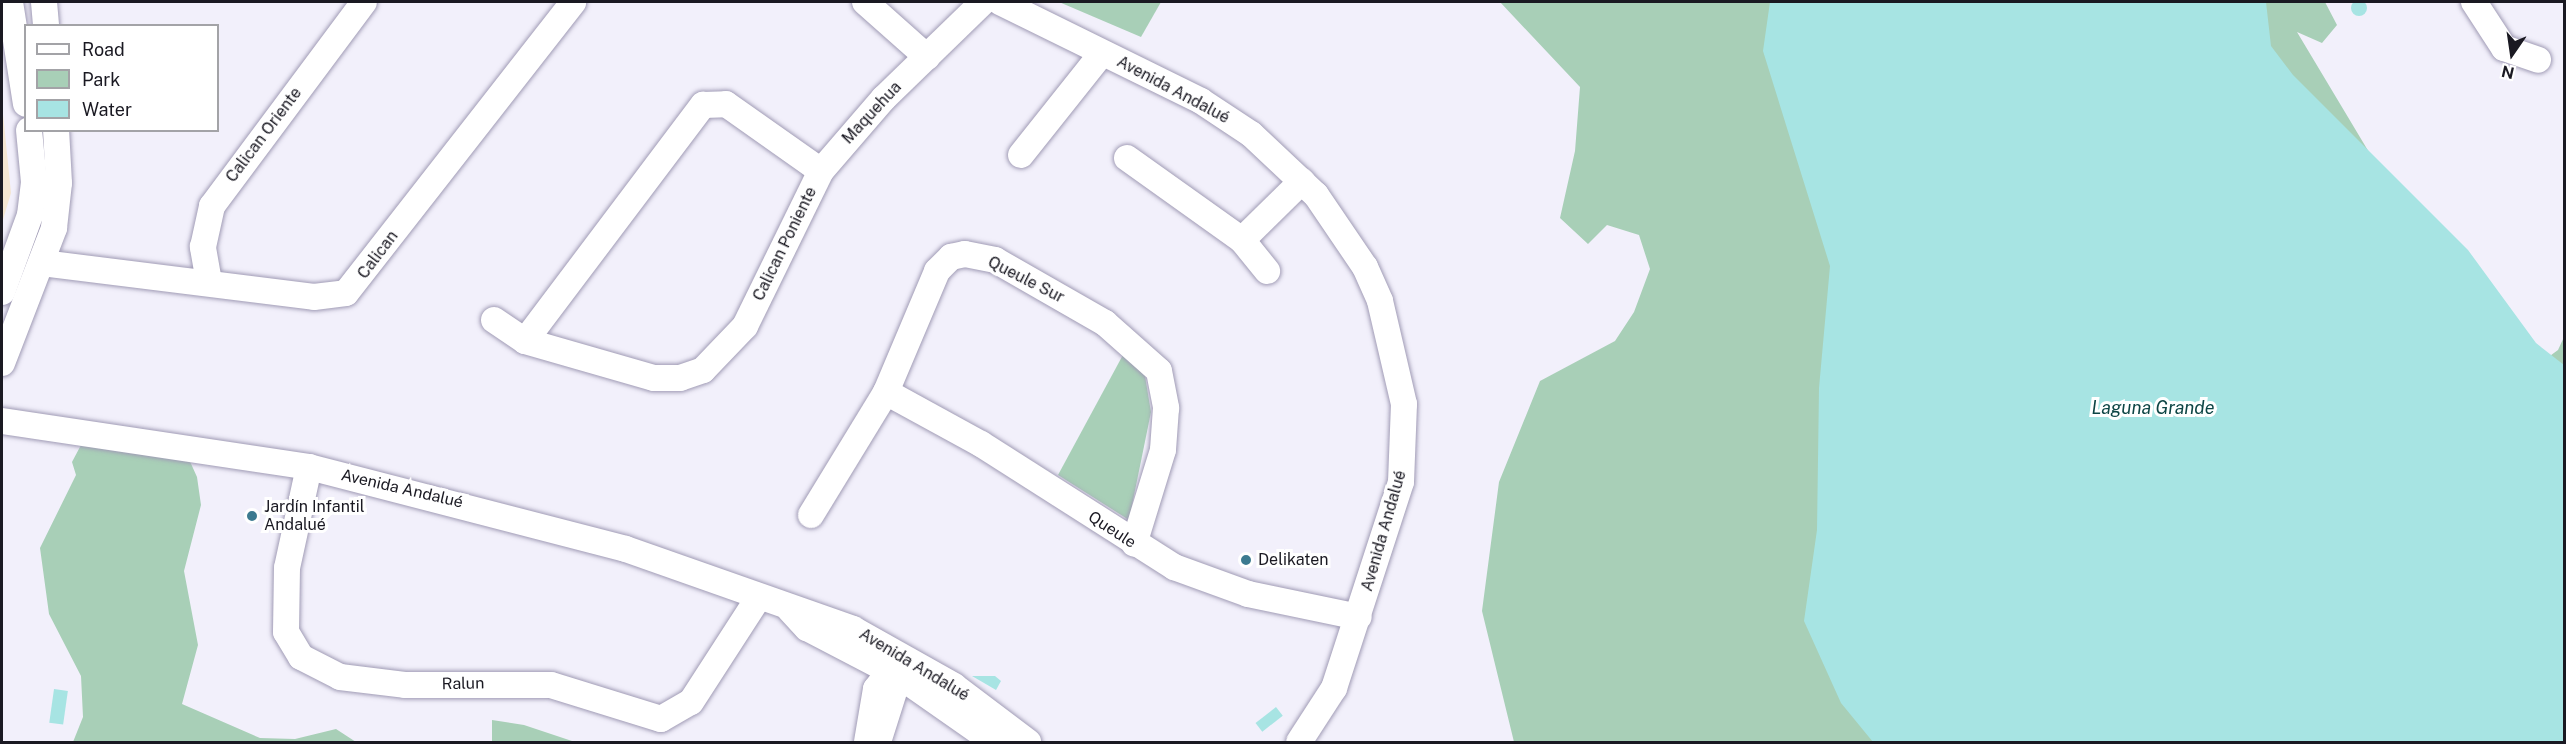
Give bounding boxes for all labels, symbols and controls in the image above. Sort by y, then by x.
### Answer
legend [24,24,219,132]
north arrow [2482,24,2542,84]
text: Road [82,39,125,60]
street label: Avenida Andalué [1113,52,1233,128]
text: N [2500,61,2516,83]
text: Park [82,69,120,90]
street label: Maquehua [838,78,906,148]
street label: Calican Oriente [222,84,306,186]
text: Water [82,99,132,120]
street label: Calican Poniente [749,184,821,304]
street label: Calican [354,227,402,283]
street label: Queule Sur [984,253,1068,307]
water label: Laguna Grande [2092,397,2214,419]
street label: Avenida Andalué [339,466,465,512]
street label: Avenida Andalué [1358,468,1410,594]
place label: Jardín Infantil Andalué [264,497,365,535]
street label: Queule [1084,507,1140,553]
marker: Jardín Infantil Andalué [245,509,259,523]
place label: Delikaten [1258,550,1329,570]
marker: Delikaten [1239,553,1253,567]
street label: Avenida Andalué [856,625,972,705]
street label: Ralun [441,674,485,694]

